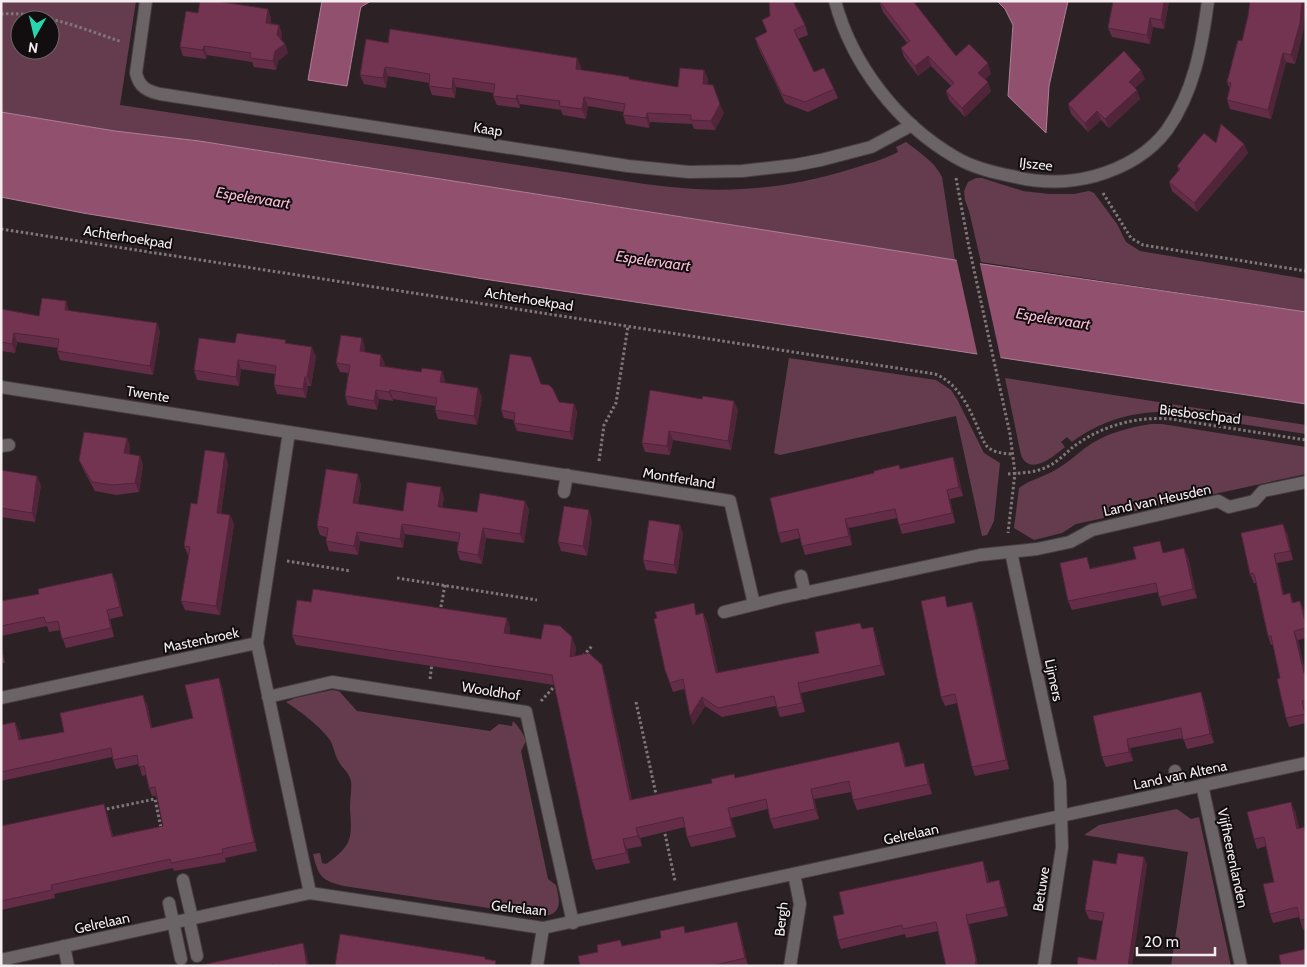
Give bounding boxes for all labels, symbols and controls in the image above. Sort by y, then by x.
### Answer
north arrow [10,10,60,60]
text: N [27,38,39,57]
street label: Kaap [472,118,504,140]
street label: IJszee [1018,153,1054,175]
water label: Espelervaart [215,183,292,213]
street label: Achterhoekpad [82,221,174,253]
water label: Espelervaart [615,247,692,275]
street label: Achterhoekpad [483,283,575,315]
water label: Espelervaart [1015,304,1092,334]
street label: Twente [125,382,171,406]
street label: Biesboschpad [1158,400,1242,428]
street label: Montferland [642,463,716,493]
street label: Land van Heusden [1101,480,1213,520]
street label: Mastenbroek [162,623,241,657]
street label: Lijmers [1041,657,1067,703]
street label: Wooldhof [460,677,522,705]
street label: Land van Altena [1132,756,1229,794]
street label: Vijfheerenlanden [1214,806,1252,910]
street label: Gelrelaan [882,819,940,849]
street label: Betuwe [1029,865,1053,913]
street label: Gelrelaan [490,896,548,920]
street label: Bergh [770,901,792,937]
street label: Gelrelaan [73,908,131,938]
scale bar [1137,924,1214,956]
text: 20 m [1144,933,1179,951]

